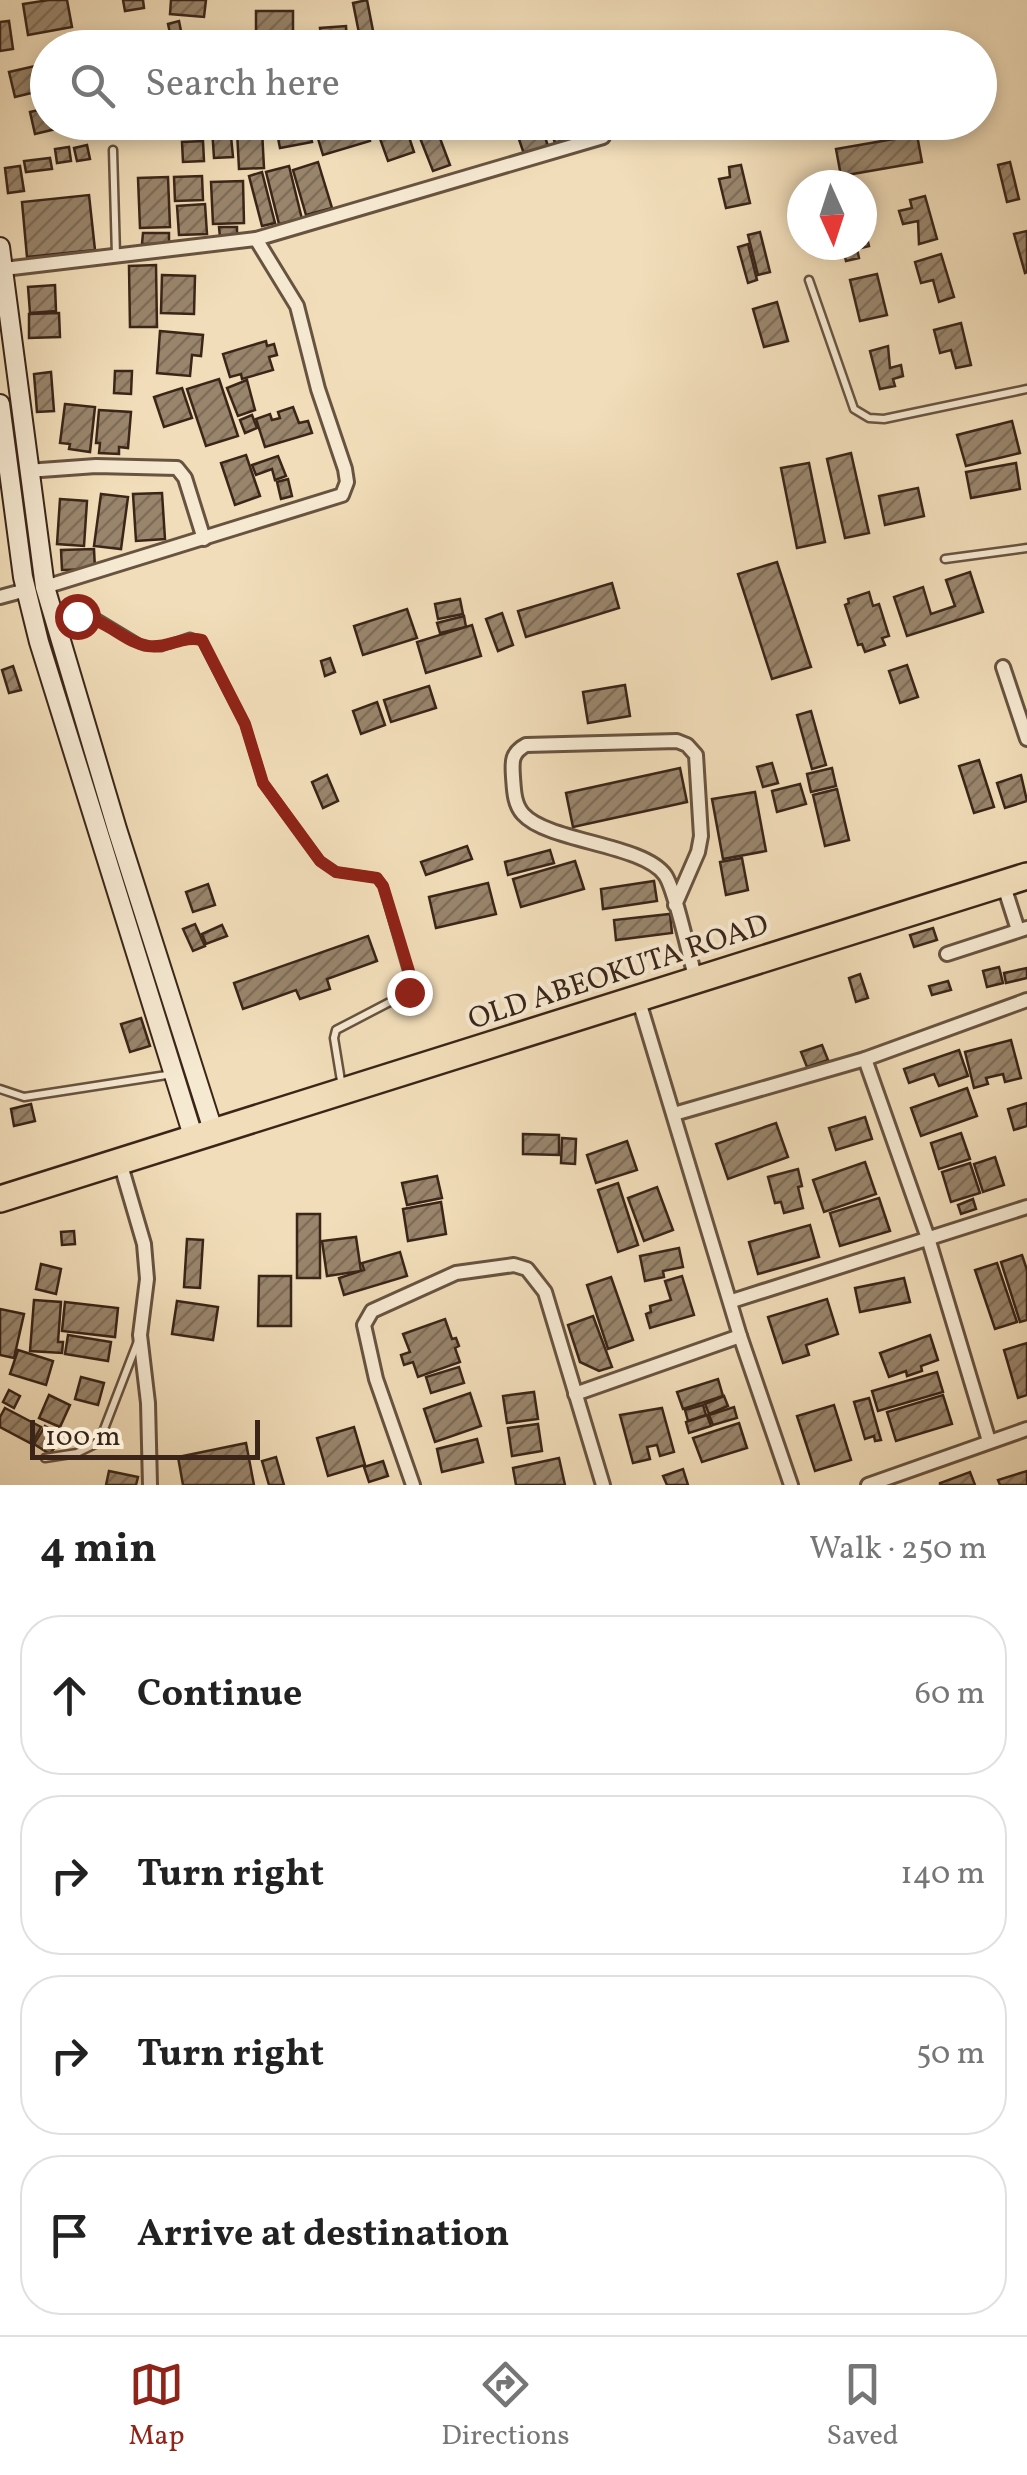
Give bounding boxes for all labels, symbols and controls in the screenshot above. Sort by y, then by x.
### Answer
search box [30,30,997,140]
icon: search [65,58,120,113]
text: Search here [145,59,340,112]
north arrow [787,170,877,260]
route start [55,594,101,640]
street label: OLD ABEOKUTA ROAD [463,904,774,1041]
route end [387,970,433,1016]
scale bar [30,1415,260,1460]
text: 100 m [45,1418,120,1457]
text: 4 min [40,1521,157,1580]
text: Walk · 250 m [809,1528,987,1572]
icon: ahead [42,1668,97,1723]
text: Continue [137,1669,302,1722]
text: 60 m [915,1673,985,1717]
icon: right [42,1848,97,1903]
text: Turn right [137,1849,324,1902]
text: 140 m [900,1853,985,1897]
icon: right [42,2028,97,2083]
text: Turn right [137,2029,324,2082]
text: 50 m [916,2033,985,2077]
icon: arrive [42,2208,97,2263]
text: Arrive at destination [137,2209,510,2262]
tab: Map [128,2357,184,2456]
tab: Directions [441,2357,570,2456]
tab: Saved [826,2357,899,2456]

